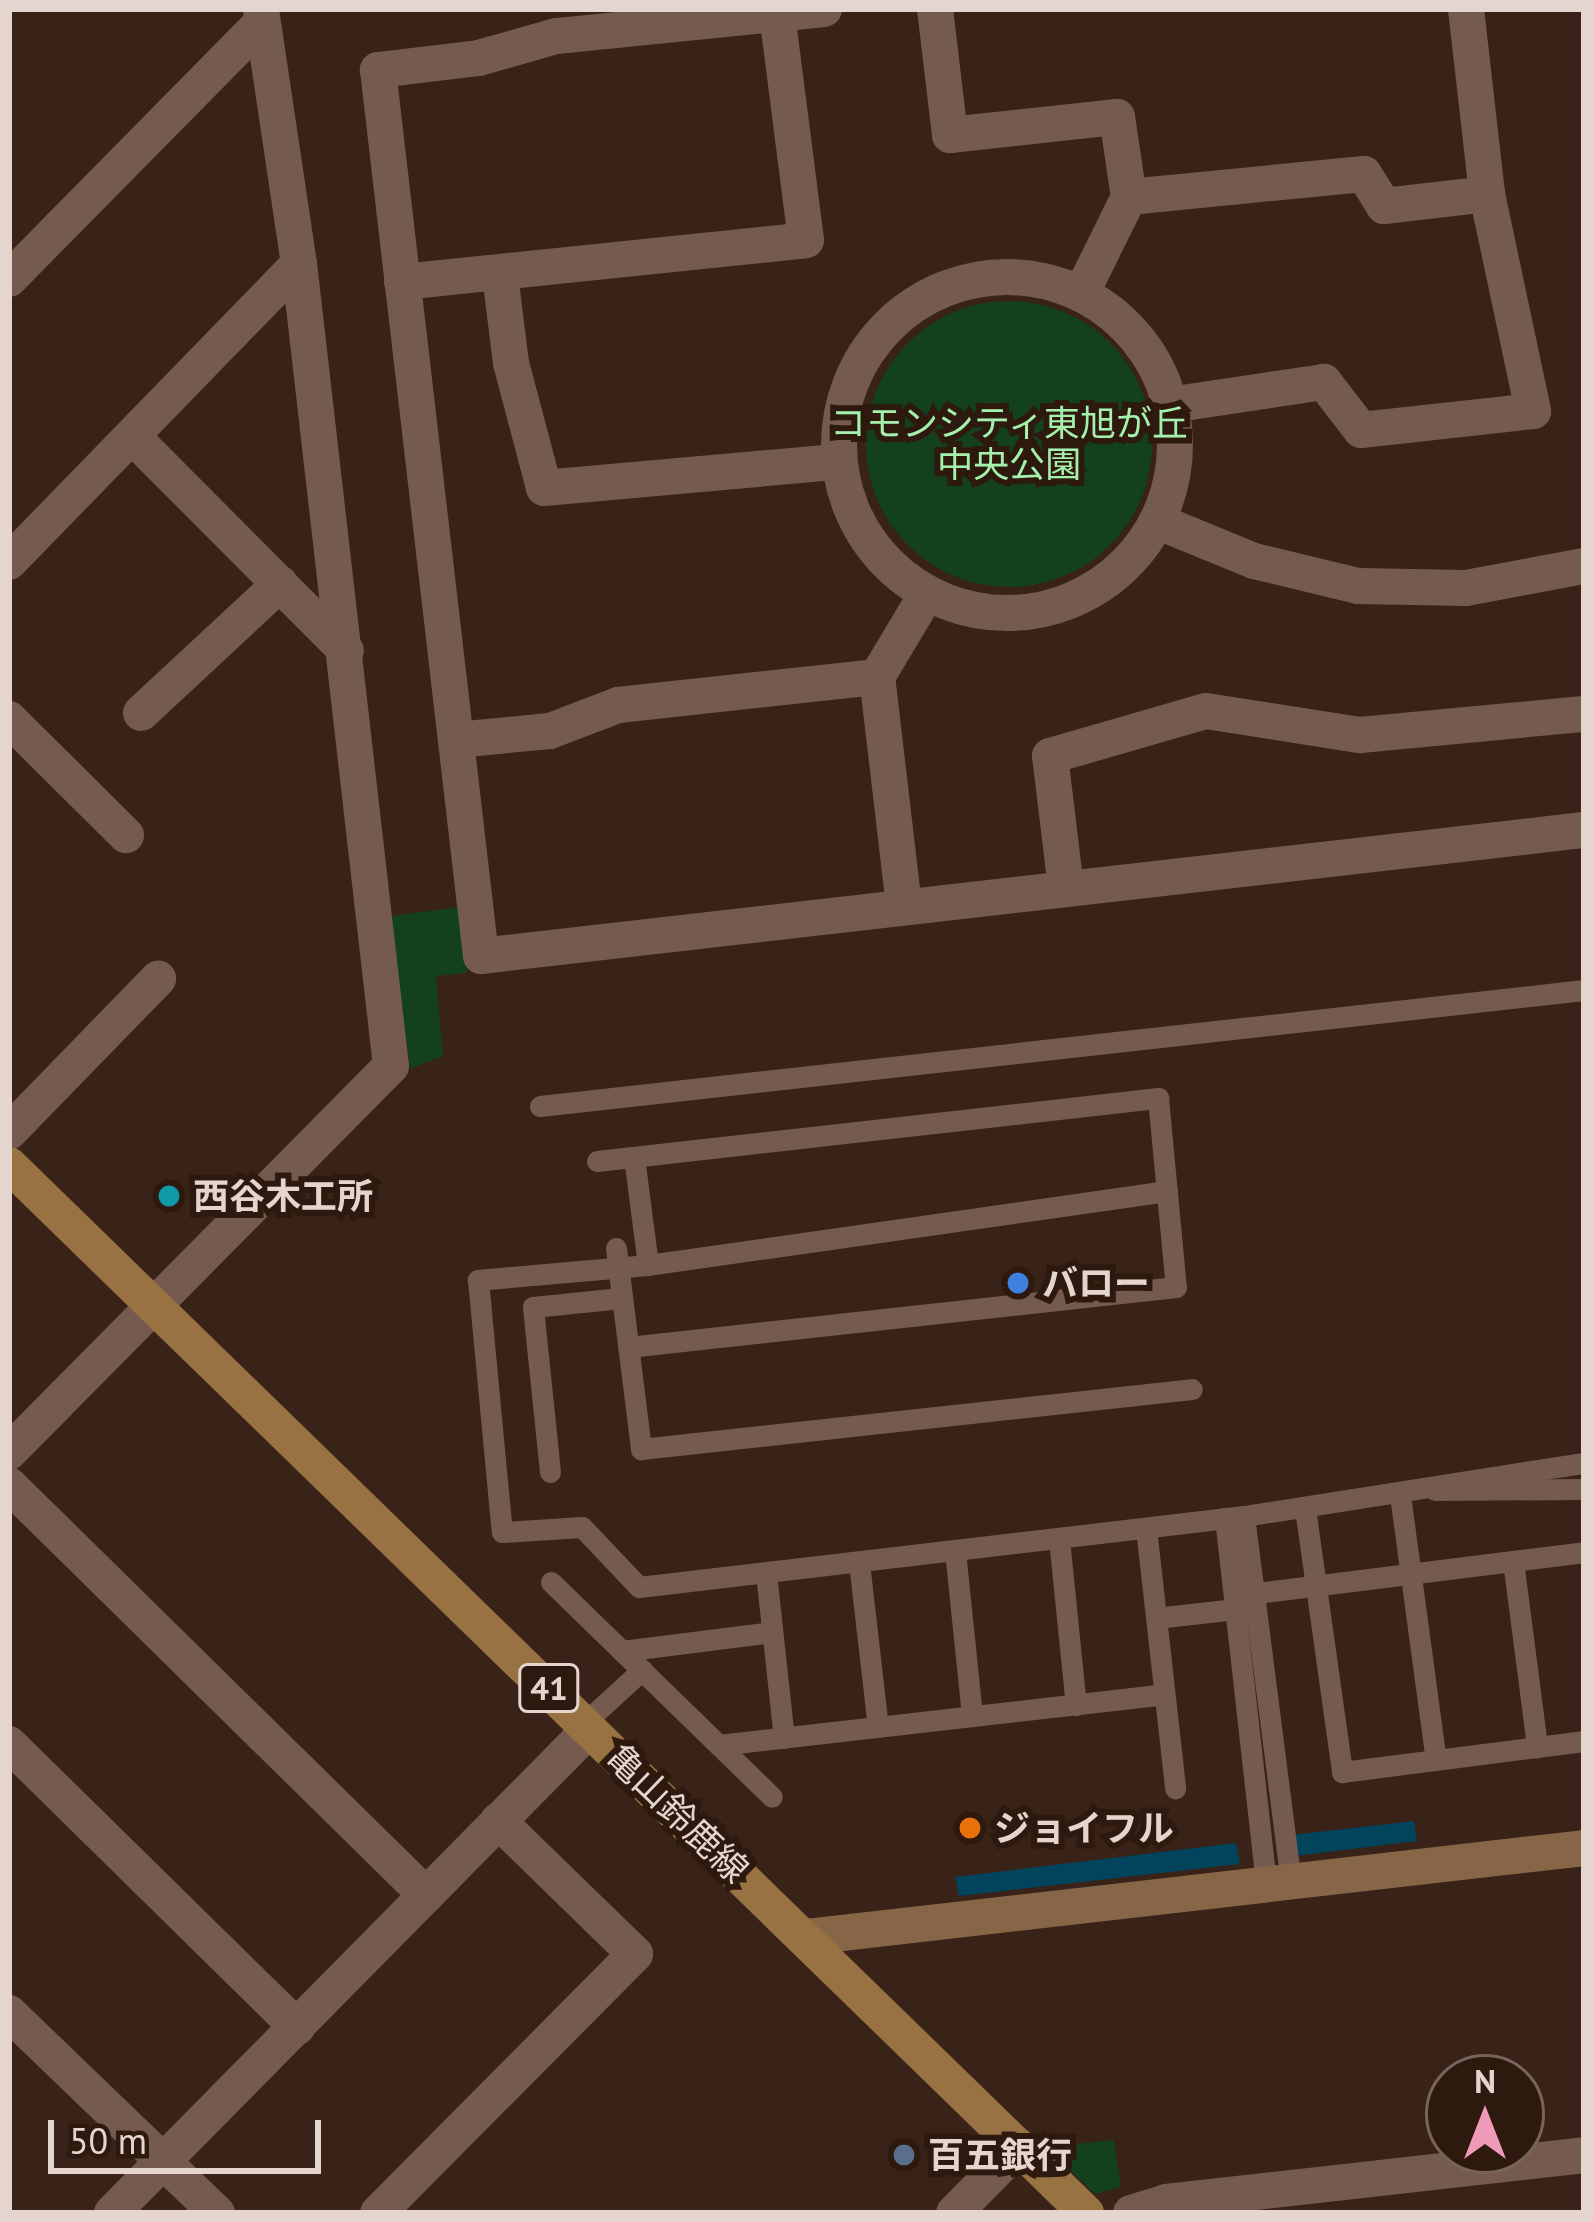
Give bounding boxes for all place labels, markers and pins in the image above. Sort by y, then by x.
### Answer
place label: 西谷木工所 [193,1174,373,1218]
marker: 西谷木工所 [156,1183,182,1209]
place label: バロー [1042,1261,1150,1305]
marker: バロー [1005,1270,1031,1296]
place label: ジョイフル [994,1806,1174,1850]
marker: ジョイフル [957,1815,983,1841]
place label: 百五銀行 [928,2133,1072,2177]
marker: 百五銀行 [891,2142,917,2168]

